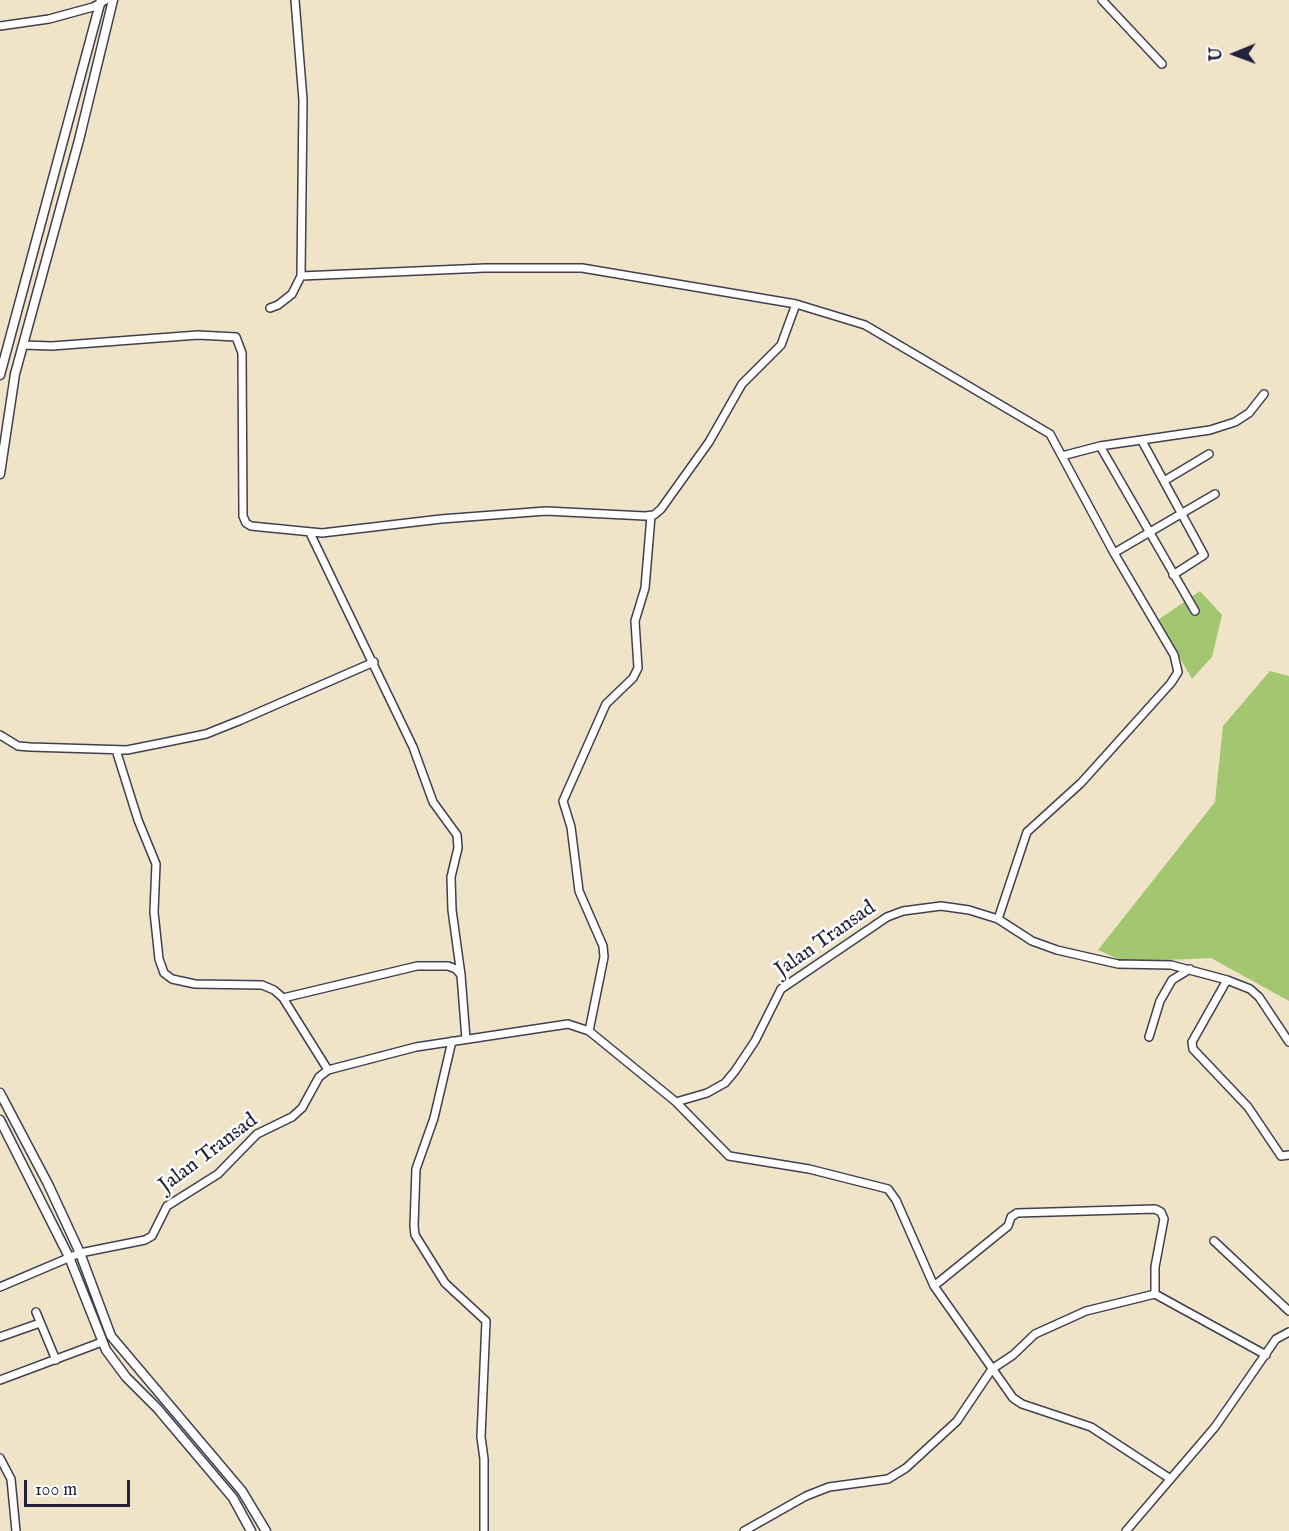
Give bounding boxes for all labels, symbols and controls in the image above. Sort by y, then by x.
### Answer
north arrow [1205,24,1265,84]
text: U [1207,47,1227,61]
street label: Jalan Transad [771,896,881,984]
street label: Jalan Transad [155,1109,263,1199]
scale bar [27,1468,134,1506]
text: 100 m [35,1479,77,1502]

